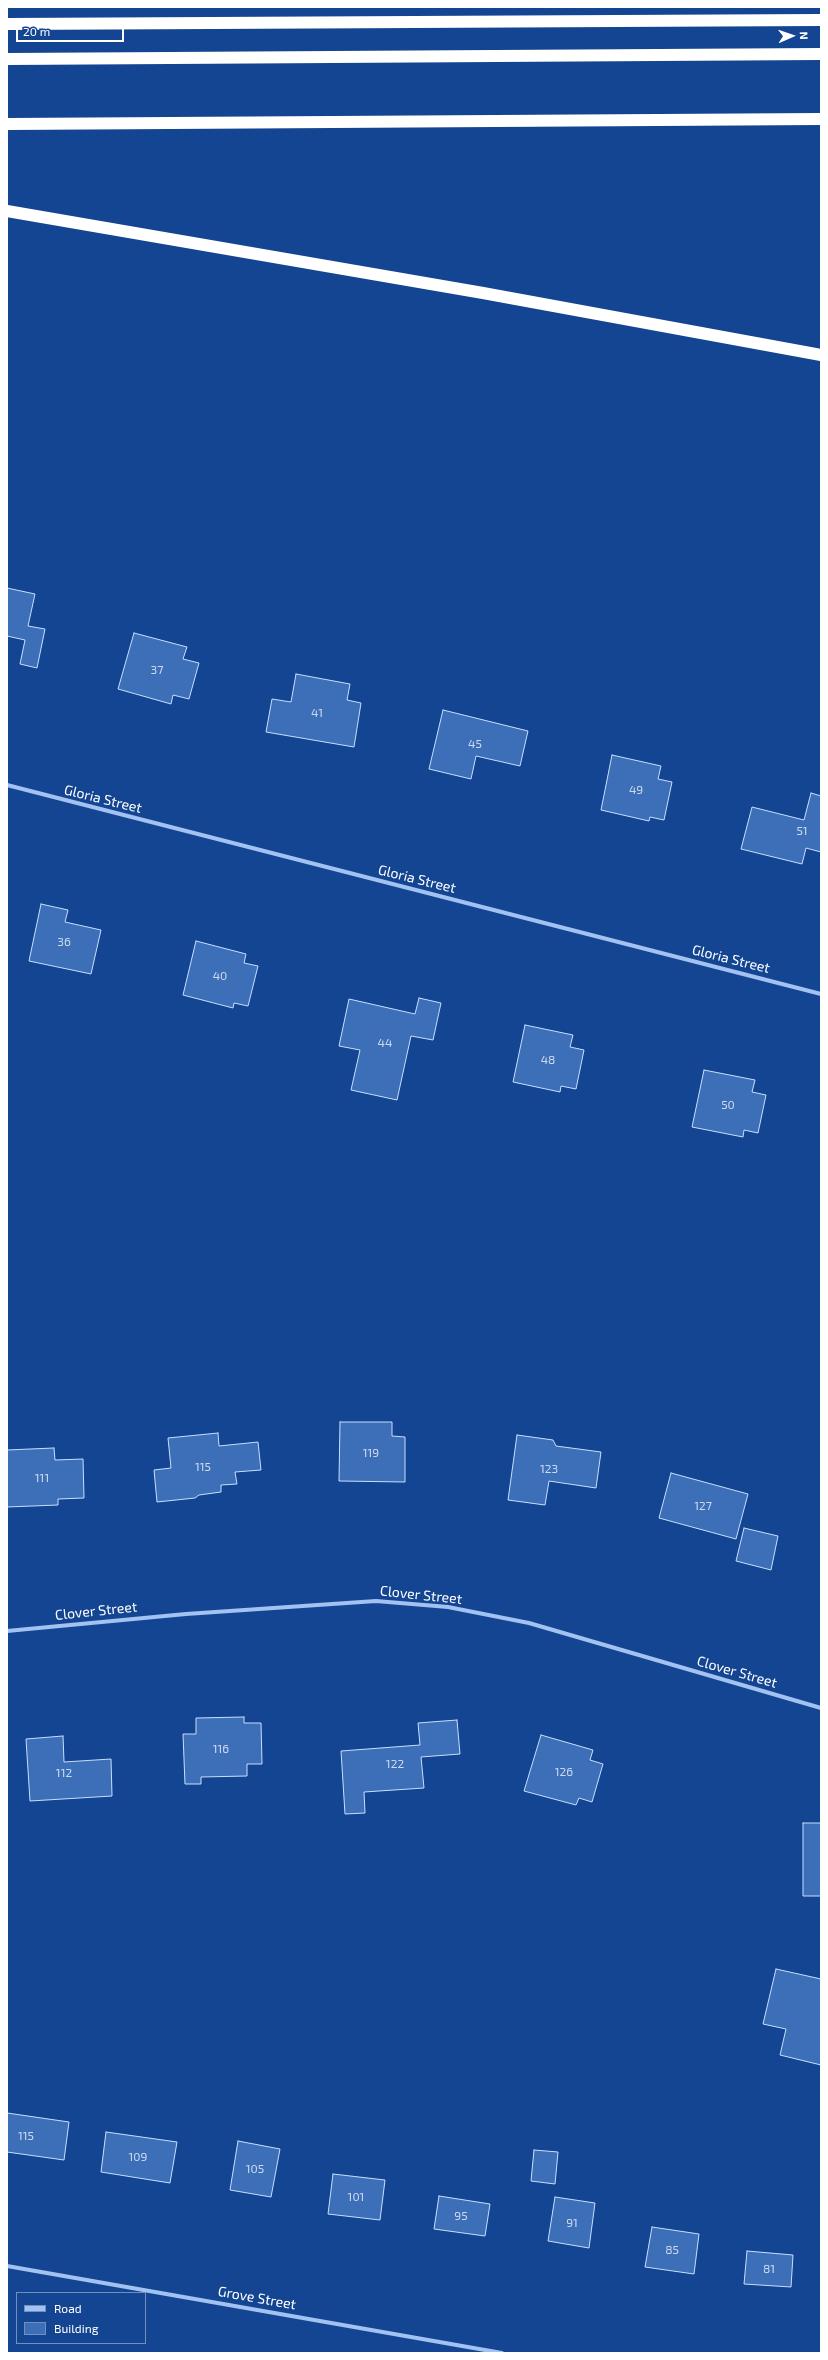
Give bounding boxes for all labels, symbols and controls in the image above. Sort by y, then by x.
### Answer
scale bar [18,16,126,42]
north arrow [772,16,812,56]
text: 20 m [23,24,50,38]
text: N [798,31,811,40]
house number: 37 [151,663,163,677]
house number: 41 [311,706,323,720]
house number: 45 [468,737,482,751]
street label: Gloria Street [62,781,144,817]
house number: 49 [629,783,643,797]
house number: 51 [796,824,808,838]
street label: Gloria Street [376,861,458,897]
house number: 36 [57,935,71,949]
street label: Gloria Street [690,941,772,977]
house number: 40 [213,969,227,983]
house number: 44 [378,1036,392,1050]
house number: 48 [541,1053,555,1067]
house number: 50 [721,1098,735,1112]
house number: 119 [363,1446,379,1460]
house number: 115 [195,1460,211,1474]
house number: 123 [540,1462,558,1476]
house number: 111 [35,1471,49,1485]
house number: 127 [694,1499,712,1513]
street label: Clover Street [379,1582,463,1608]
street label: Clover Street [54,1598,138,1624]
street label: Clover Street [695,1653,779,1691]
house number: 116 [213,1742,229,1756]
house number: 122 [386,1757,404,1771]
house number: 126 [555,1765,573,1779]
house number: 112 [56,1766,72,1780]
house number: 115 [18,2129,34,2143]
house number: 109 [129,2150,147,2164]
house number: 105 [246,2162,264,2176]
house number: 101 [348,2190,364,2204]
house number: 95 [454,2209,468,2223]
house number: 91 [566,2216,578,2230]
house number: 85 [665,2243,679,2257]
house number: 81 [763,2262,775,2276]
street label: Grove Street [217,2283,297,2313]
legend [16,2292,146,2344]
text: Road [54,2301,82,2315]
text: Building [54,2321,98,2335]

